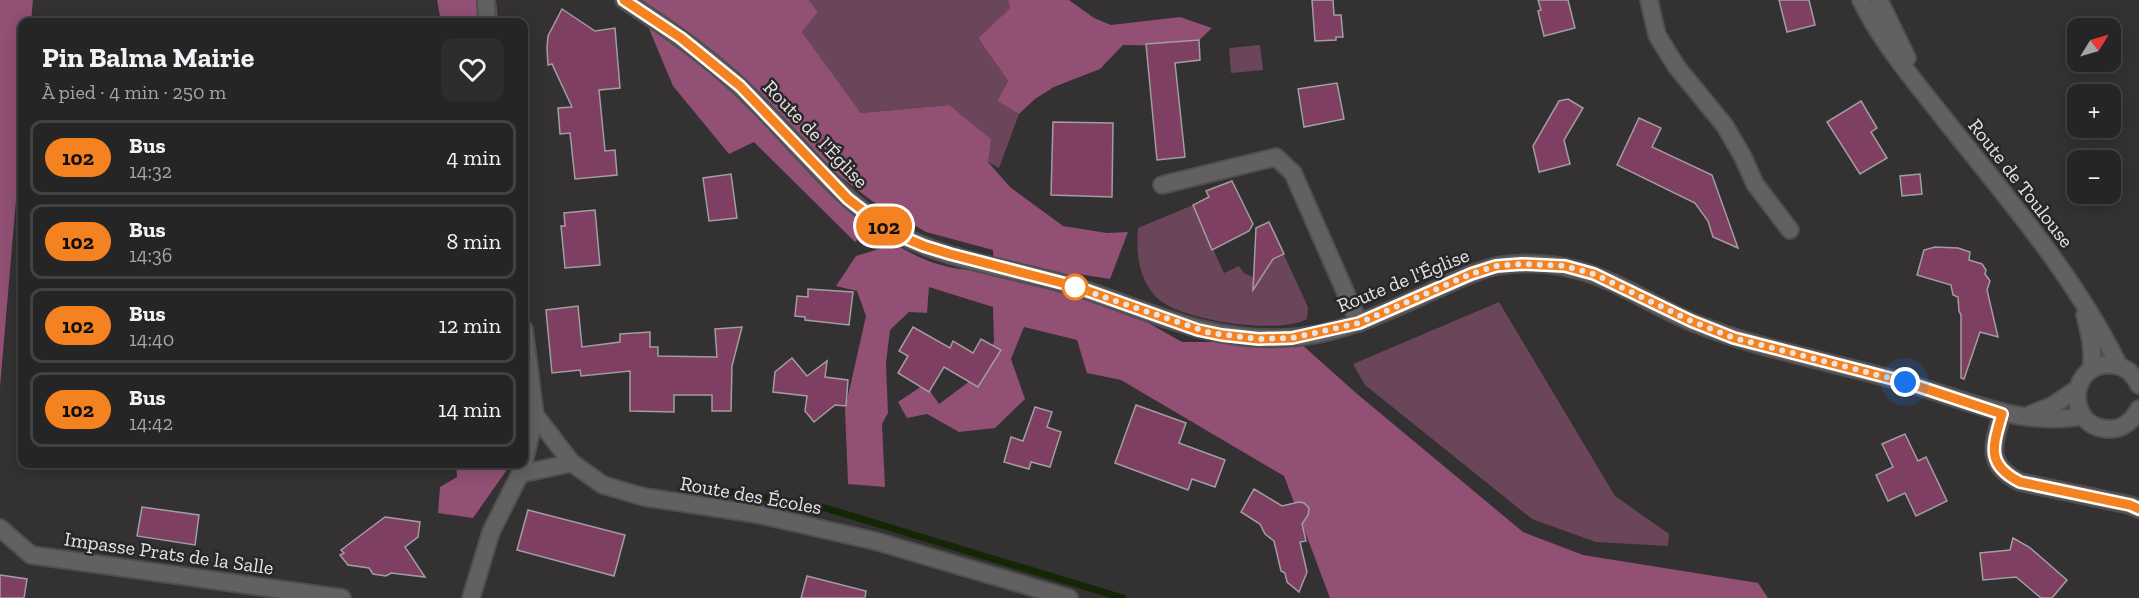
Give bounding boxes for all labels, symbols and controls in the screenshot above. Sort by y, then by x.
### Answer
north arrow [2067,18,2121,72]
map controls [2067,18,2121,204]
button: heart [441,38,504,101]
text: Pin Balma Mairie [42,41,254,74]
street label: Route de l'Église [759,75,873,193]
text: À pied · 4 min · 250 m [42,80,226,104]
button: + [2067,84,2121,138]
street label: Route de Toulouse [1963,114,2079,252]
text: Bus [129,132,166,159]
text: 4 min [446,144,501,171]
text: 102 [62,145,94,170]
button: − [2067,150,2121,204]
text: 14:32 [129,159,172,183]
line badge: 102 [850,206,918,246]
text: 102 [868,214,900,239]
text: Bus [129,216,166,243]
text: 8 min [446,228,501,255]
text: 102 [62,229,94,254]
text: 14:36 [129,243,172,267]
street label: Route de l'Église [1333,243,1473,317]
unlabelled marker [1062,274,1088,300]
text: Bus [129,300,166,327]
text: 12 min [438,312,501,339]
text: 102 [62,313,94,338]
text: 14:40 [129,327,174,351]
your location [1890,367,1920,397]
text: Bus [129,384,166,411]
text: 14 min [438,396,501,423]
text: 102 [62,397,94,422]
text: 14:42 [129,411,173,435]
street label: Route des Écoles [678,471,824,519]
street label: Impasse Prats de la Salle [63,526,275,580]

